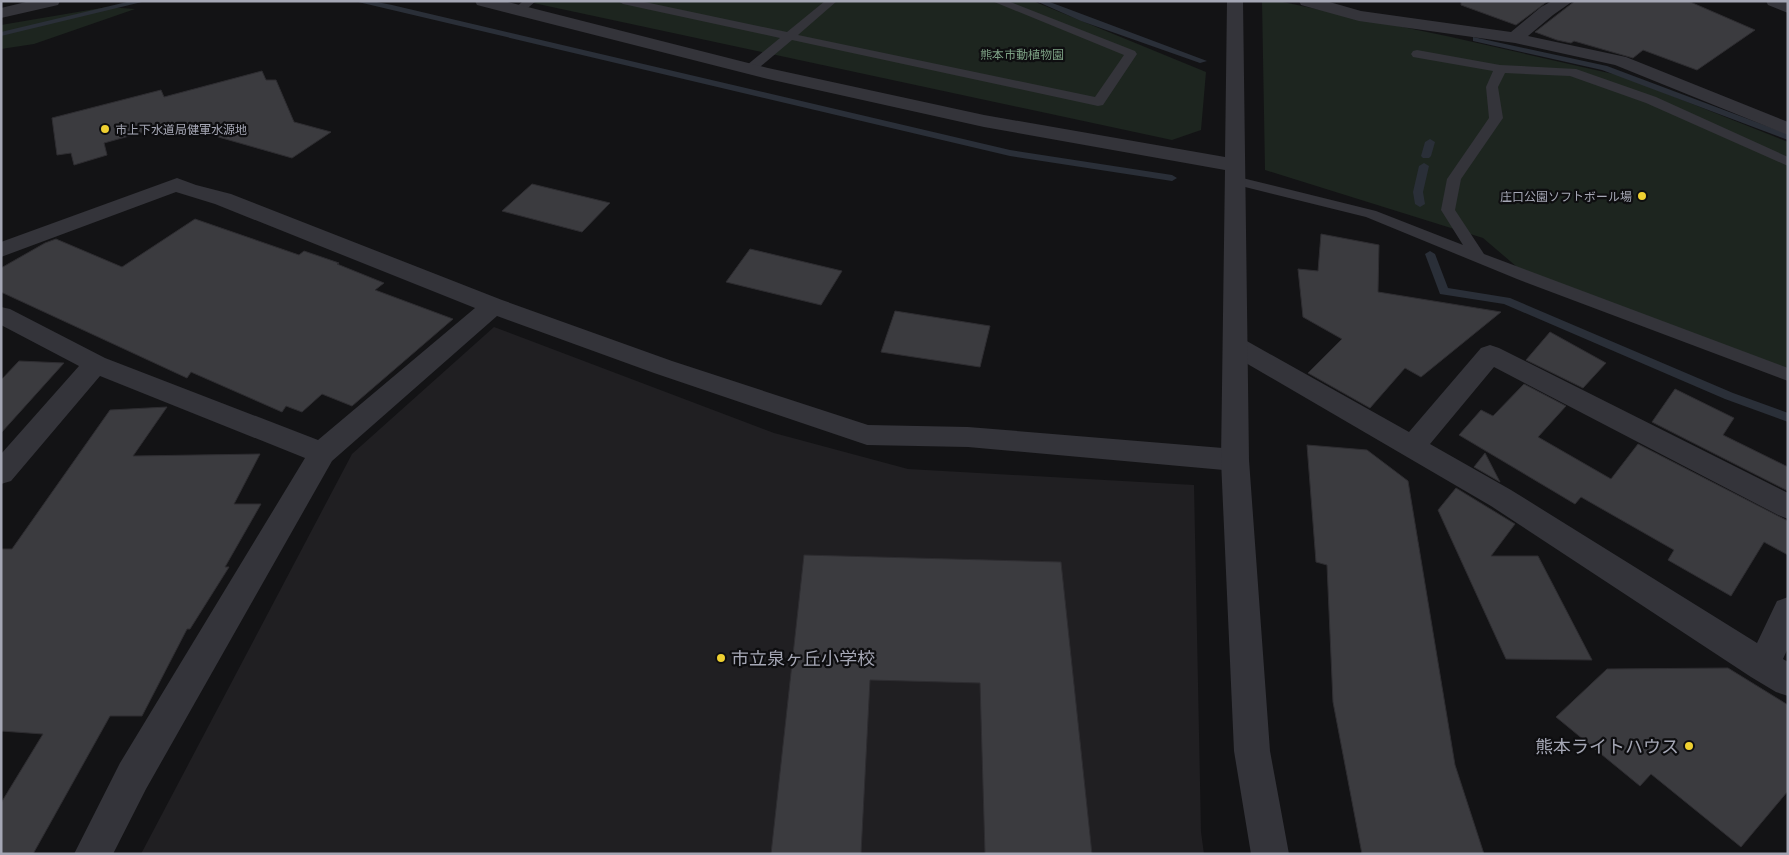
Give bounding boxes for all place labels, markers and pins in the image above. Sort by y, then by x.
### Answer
place label: 市上下水道局健軍水源地 [115,122,247,137]
marker: 市上下水道局健軍水源地 [99,123,111,135]
place label: 庄口公園ソフトボール場 [1500,189,1632,204]
marker: 庄口公園ソフトボール場 [1636,190,1648,202]
place label: 市立泉ヶ丘小学校 [731,647,875,670]
marker: 市立泉ヶ丘小学校 [715,652,727,664]
place label: 熊本ライトハウス [1535,735,1679,758]
marker: 熊本ライトハウス [1683,740,1695,752]

